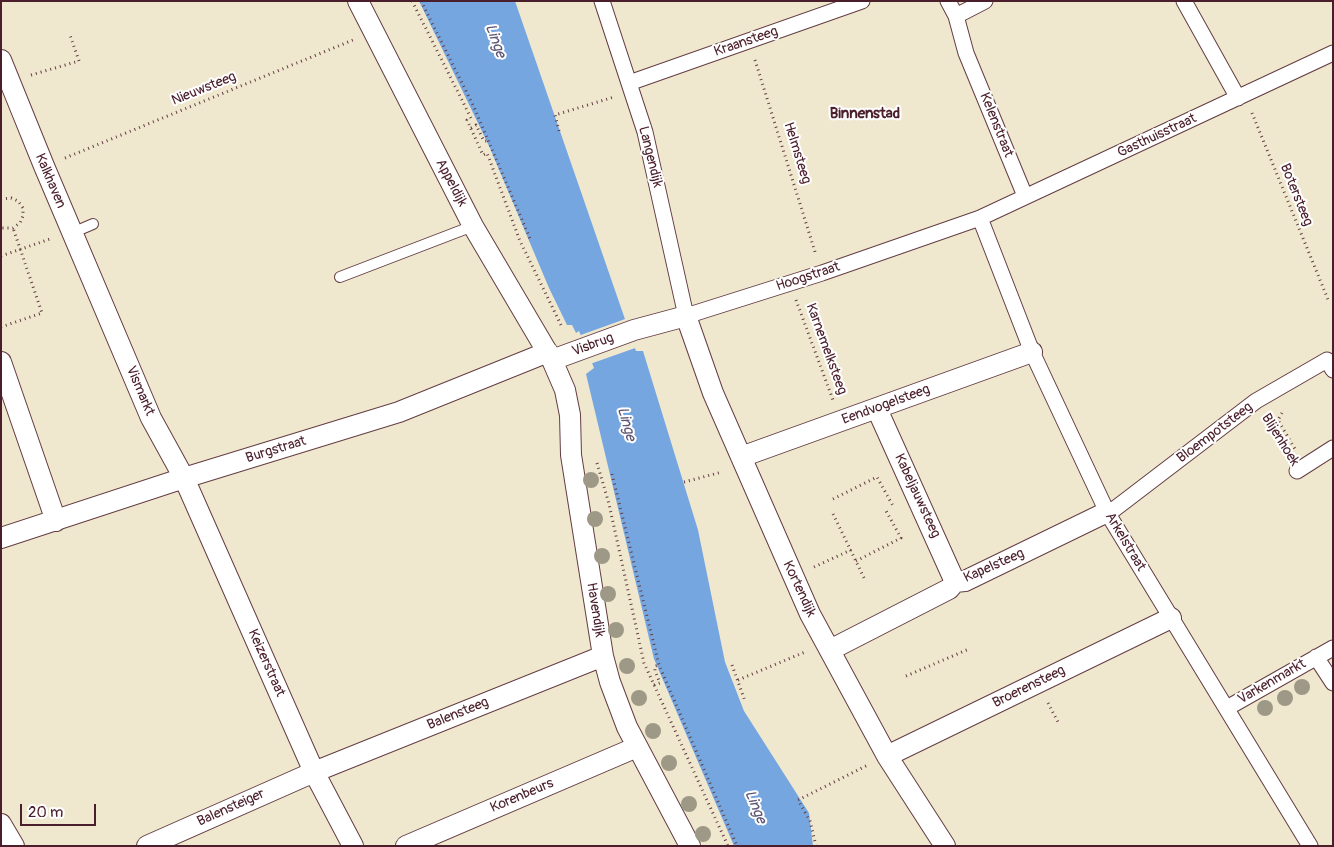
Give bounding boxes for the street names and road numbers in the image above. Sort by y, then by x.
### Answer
street label: Kraansteeg [712,23,780,61]
street label: Nieuwsteeg [169,68,239,110]
street label: Kelenstraat [975,90,1017,160]
street label: Gasthuisstraat [1115,110,1199,162]
street label: Helmsteeg [780,120,814,186]
street label: Langendijk [634,125,666,189]
street label: Kalkhaven [31,151,69,211]
street label: Appeldijk [431,156,471,210]
street label: Botersteeg [1276,161,1316,229]
street label: Hoogstraat [774,259,842,295]
street label: Karnemelksteeg [802,301,850,397]
street label: Visbrug [570,330,616,360]
street label: Vismarkt [122,364,158,418]
street label: Eendvogelsteeg [840,381,932,429]
street label: Bloempotsteeg [1174,399,1256,467]
street label: Blijenhoek [1257,411,1303,469]
street label: Burgstraat [244,433,308,467]
street label: Kabeljauwsteeg [890,451,944,541]
street label: Arkelstraat [1101,510,1149,574]
street label: Kapelsteeg [961,545,1027,587]
street label: Kortendijk [779,558,819,620]
street label: Havendijk [582,581,608,639]
street label: Keizerstraat [244,627,288,699]
street label: Varkenmarkt [1235,656,1309,708]
street label: Broerensteeg [990,662,1068,712]
street label: Balensteeg [425,694,491,734]
street label: Korenbeurs [488,775,556,817]
street label: Balensteiger [195,786,267,830]

